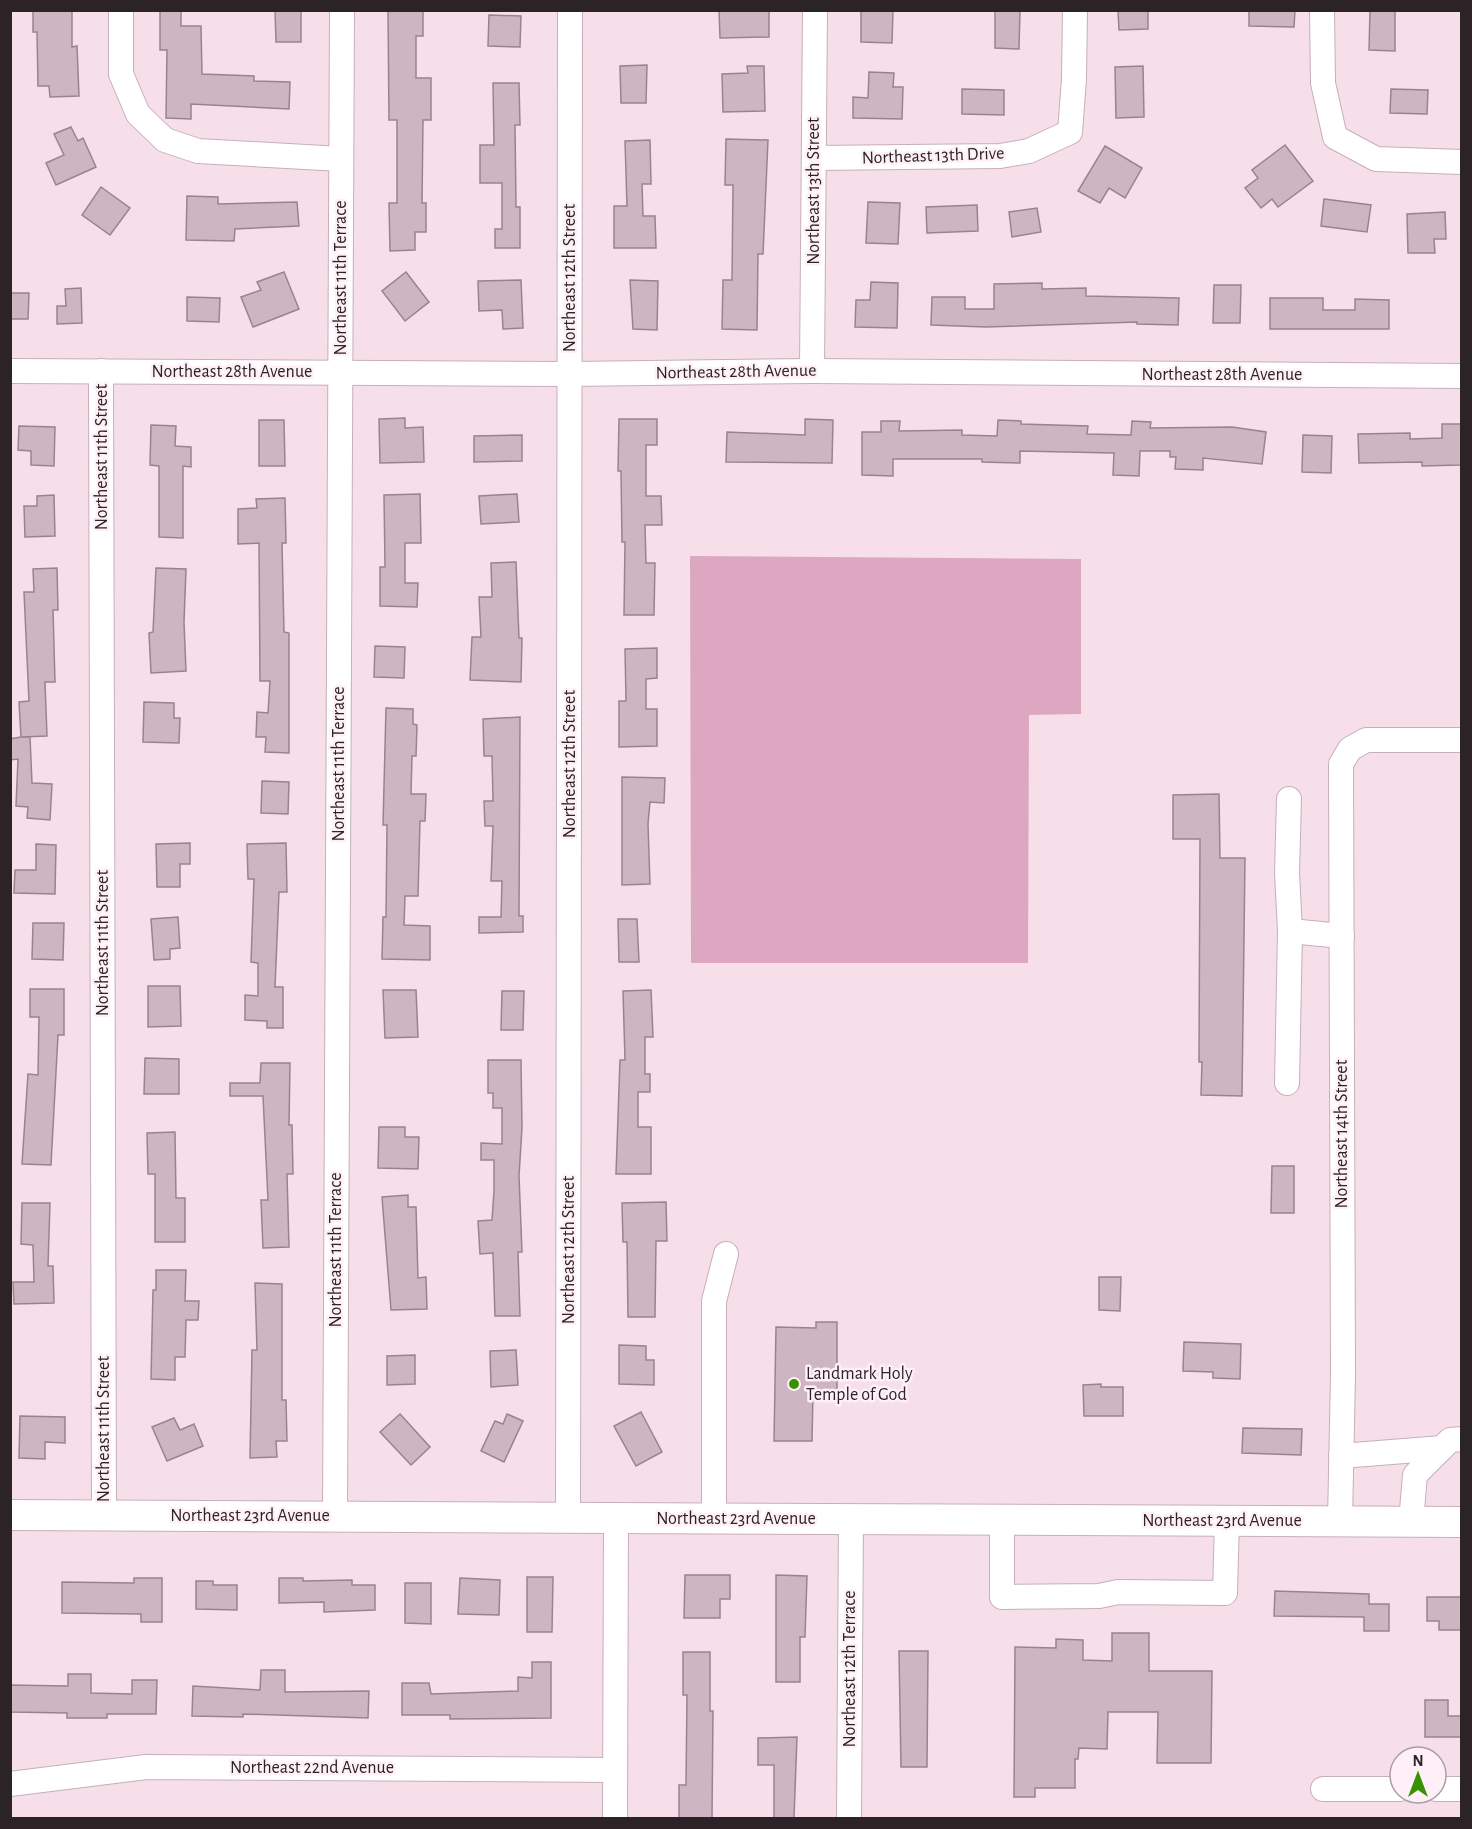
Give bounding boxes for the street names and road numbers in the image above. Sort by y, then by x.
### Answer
street label: Northeast 13th Street [805,117,823,265]
street label: Northeast 13th Drive [861,145,1005,167]
street label: Northeast 11th Terrace [332,201,350,355]
street label: Northeast 12th Street [561,204,579,352]
street label: Northeast 28th Avenue [655,362,817,382]
street label: Northeast 28th Avenue [152,363,312,381]
street label: Northeast 28th Avenue [1142,366,1302,384]
street label: Northeast 11th Street [93,384,111,530]
street label: Northeast 11th Terrace [330,687,348,841]
street label: Northeast 12th Street [561,690,579,838]
street label: Northeast 11th Street [94,870,112,1016]
street label: Northeast 14th Street [1333,1059,1351,1208]
street label: Northeast 11th Terrace [327,1173,345,1327]
street label: Northeast 12th Street [560,1176,578,1324]
street label: Northeast 11th Street [95,1356,113,1502]
street label: Northeast 23rd Avenue [170,1507,330,1525]
street label: Northeast 23rd Avenue [656,1510,816,1528]
street label: Northeast 23rd Avenue [1142,1512,1302,1530]
street label: Northeast 12th Terrace [841,1591,859,1747]
street label: Northeast 22nd Avenue [230,1759,394,1777]

